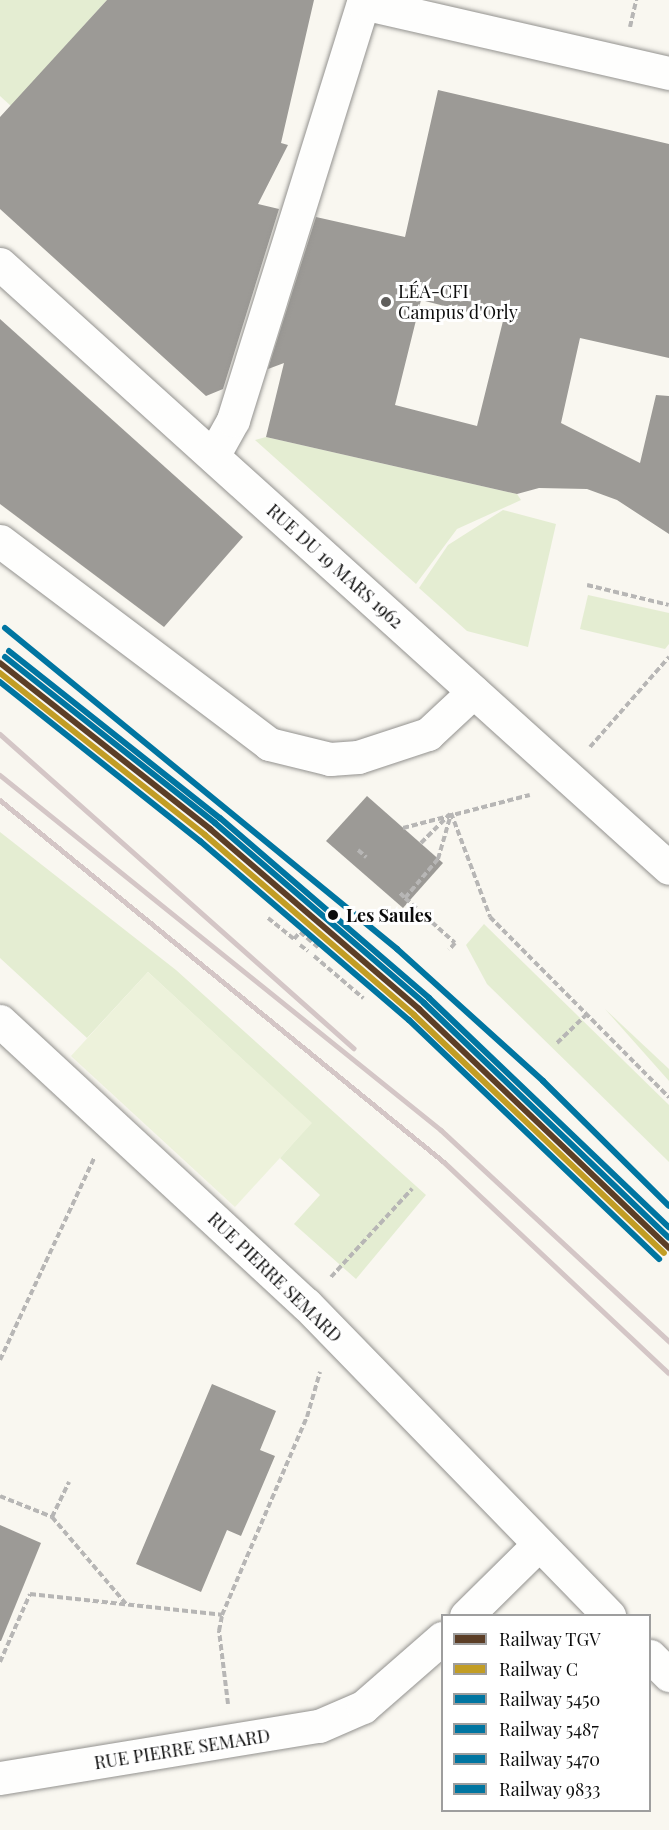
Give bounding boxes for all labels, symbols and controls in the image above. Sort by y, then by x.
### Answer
place label: LÉA-CFI Campus d'Orly [398,281,518,324]
marker: LÉA-CFI Campus d'Orly [379,295,393,309]
street label: RUE DU 19 MARS 1962 [263,499,407,633]
place label: Les Saules [346,904,432,926]
marker: Les Saules [324,906,342,924]
street label: RUE PIERRE SEMARD [204,1208,346,1346]
legend [441,1614,651,1812]
text: Railway TGV [499,1627,600,1651]
text: Railway C [499,1657,578,1681]
text: Railway 5450 [499,1687,600,1711]
text: Railway 5487 [499,1717,599,1741]
street label: RUE PIERRE SEMARD [93,1724,271,1774]
text: Railway 5470 [499,1747,600,1771]
text: Railway 9833 [499,1777,600,1801]

